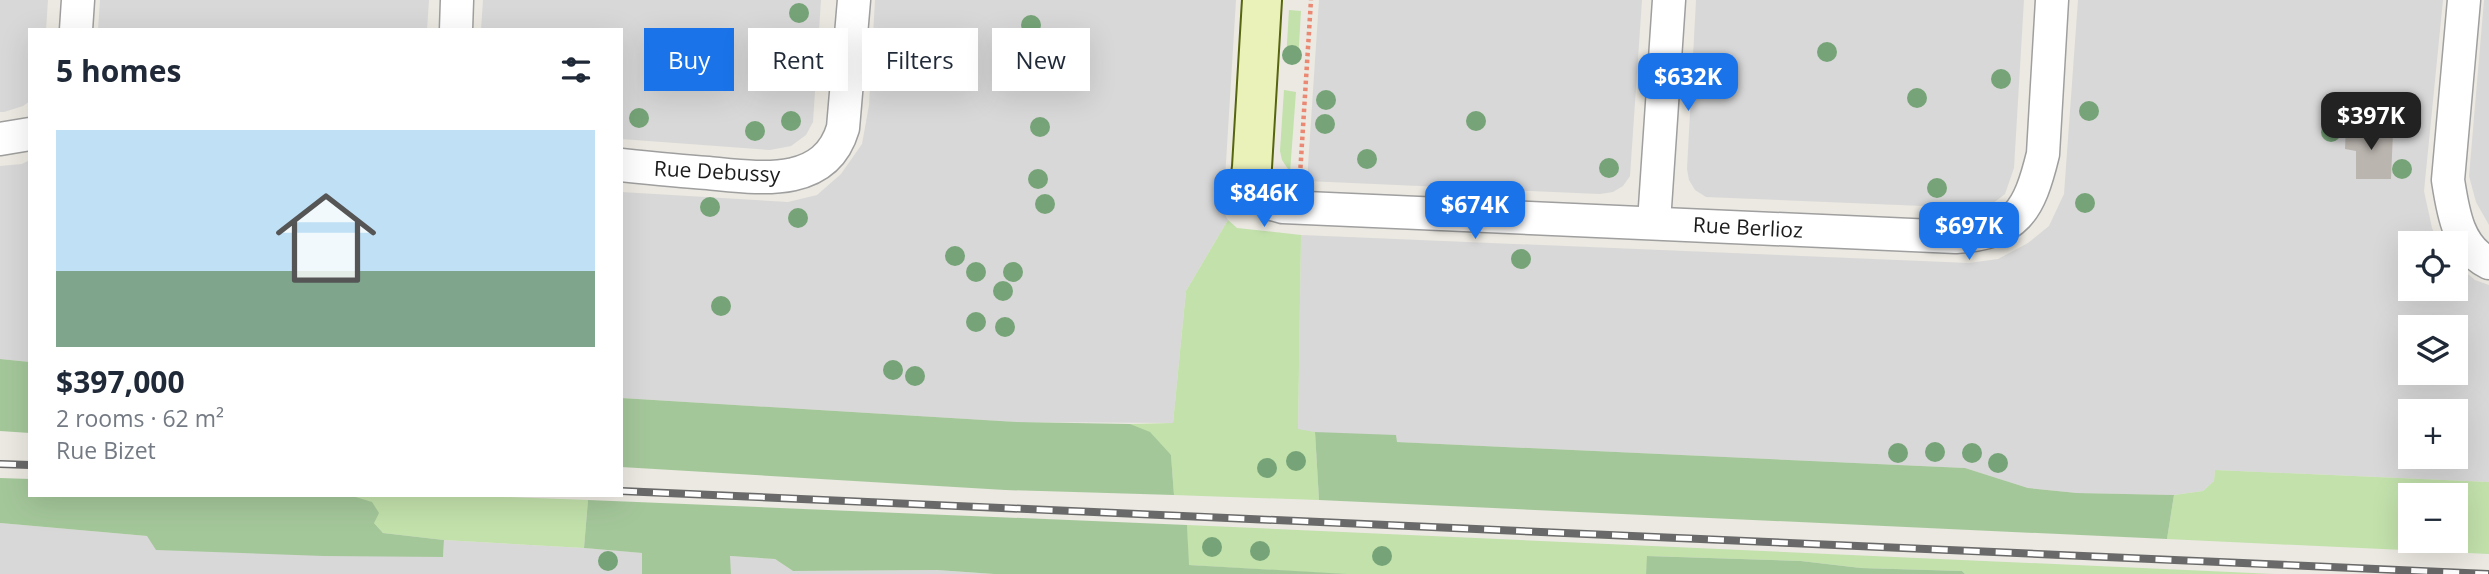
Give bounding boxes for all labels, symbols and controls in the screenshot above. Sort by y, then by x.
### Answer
chip: Buy [644,28,734,91]
chip: Rent [748,28,848,91]
chip: Filters [862,28,978,91]
chip: New [992,28,1090,91]
text: 5 homes [56,50,181,91]
icon: filters [557,51,595,89]
pin: $632K [1639,54,1737,113]
text: $632K [1654,60,1722,92]
pin: $397K [2322,92,2420,152]
text: $397K [2337,99,2405,131]
street label: Rue Debussy [653,154,781,188]
pin: $846K [1215,170,1313,229]
icon: home [263,175,389,301]
text: $846K [1230,176,1298,208]
pin: $674K [1426,182,1524,241]
text: $674K [1441,188,1509,220]
pin: $697K [1920,202,2018,262]
text: $697K [1935,209,2003,241]
street label: Rue Berlioz [1692,210,1804,244]
map controls [2398,231,2468,553]
button: locate [2398,231,2468,301]
button: layers [2398,315,2468,385]
text: $397,000 [56,361,185,402]
button: + [2398,399,2468,469]
text: 2 rooms · 62 m² [56,402,224,434]
text: Rue Bizet [56,434,156,466]
button: − [2398,483,2468,553]

